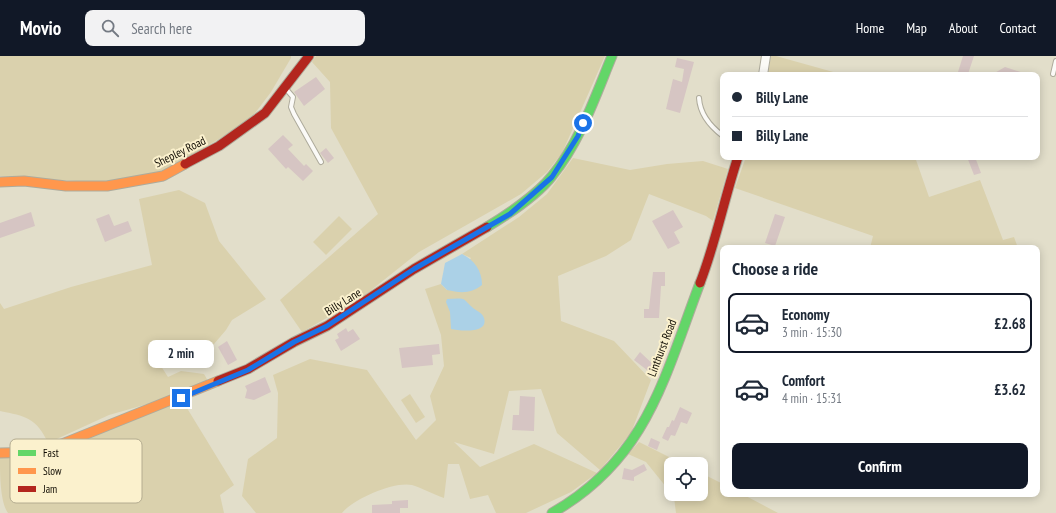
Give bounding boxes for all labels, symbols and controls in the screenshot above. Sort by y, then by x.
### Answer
search box [85,10,365,46]
text: Movio [20,16,61,40]
icon: search [99,17,121,39]
text: Search here [131,19,192,38]
text: Home [856,19,884,37]
text: Map [906,19,927,37]
text: About [949,19,978,37]
text: Contact [1000,19,1036,37]
text: Billy Lane [756,88,808,107]
route start [574,114,592,132]
text: Billy Lane [756,126,808,145]
street label: Shepley Road [152,133,208,170]
text: Choose a ride [732,257,818,280]
street label: Billy Lane [322,284,364,319]
icon: car [734,305,770,341]
text: Economy [782,305,830,324]
text: £2.68 [994,314,1026,333]
street label: Linthurst Road [644,317,679,379]
text: 3 min · 15:30 [782,324,842,341]
callout: 2 min [148,340,214,368]
text: 2 min [168,345,194,362]
icon: car [734,371,770,407]
text: Comfort [782,371,825,390]
text: £3.62 [994,380,1026,399]
route end [172,389,190,407]
text: 4 min · 15:31 [782,390,842,407]
legend [10,439,142,503]
button: Confirm [732,443,1028,489]
text: Fast [43,446,59,460]
map controls [664,457,708,501]
button: locate [664,457,708,501]
text: Slow [43,464,62,478]
text: Jam [42,482,57,496]

